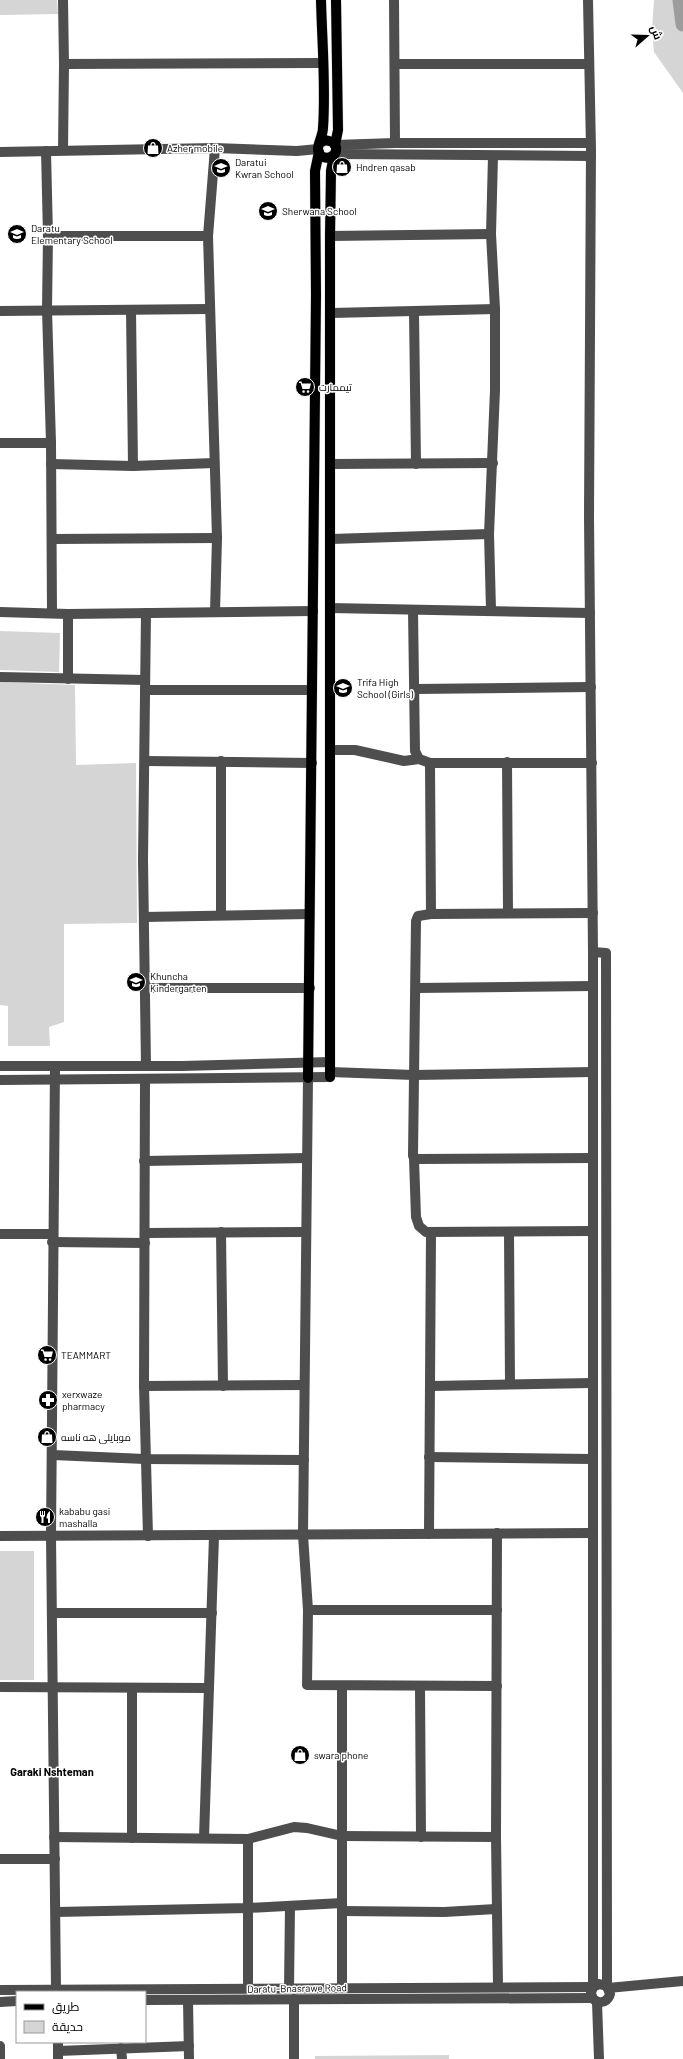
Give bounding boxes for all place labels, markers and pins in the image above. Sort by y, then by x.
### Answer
shop icon: Azher mobile [142,137,164,159]
place label: Azher mobile [167,142,223,154]
place label: Daratui Kwran School [235,156,294,180]
shop icon: Hndren qasab [331,156,353,178]
school or university icon: Daratui Kwran School [210,157,232,179]
place label: Hndren qasab [356,161,416,173]
school or university icon: Sherwana School [257,200,279,222]
place label: Sherwana School [282,205,357,217]
place label: Daratu Elementary School [31,222,112,246]
school or university icon: Daratu Elementary School [6,223,28,245]
supermarket icon: تیممارت [294,376,316,398]
place label: تیممارت [319,381,352,393]
place label: Trifa High School (Girls) [357,676,414,700]
school or university icon: Trifa High School (Girls) [332,677,354,699]
place label: Khuncha Kindergarten [150,970,207,994]
school or university icon: Khuncha Kindergarten [125,971,147,993]
supermarket icon: TEAMMART [36,1344,58,1366]
place label: TEAMMART [61,1349,111,1361]
place label: xerxwaze pharmacy [62,1388,105,1412]
pharmacy icon: xerxwaze pharmacy [37,1389,59,1411]
shop icon: موبایلی هه ناسه [36,1426,58,1448]
place label: موبایلی هه ناسه [61,1431,131,1444]
place label: kababu gasi mashalla [59,1505,110,1529]
restaurant icon: kababu gasi mashalla [34,1506,56,1528]
shop icon: swara phone [289,1744,311,1766]
place label: swara phone [314,1749,368,1761]

